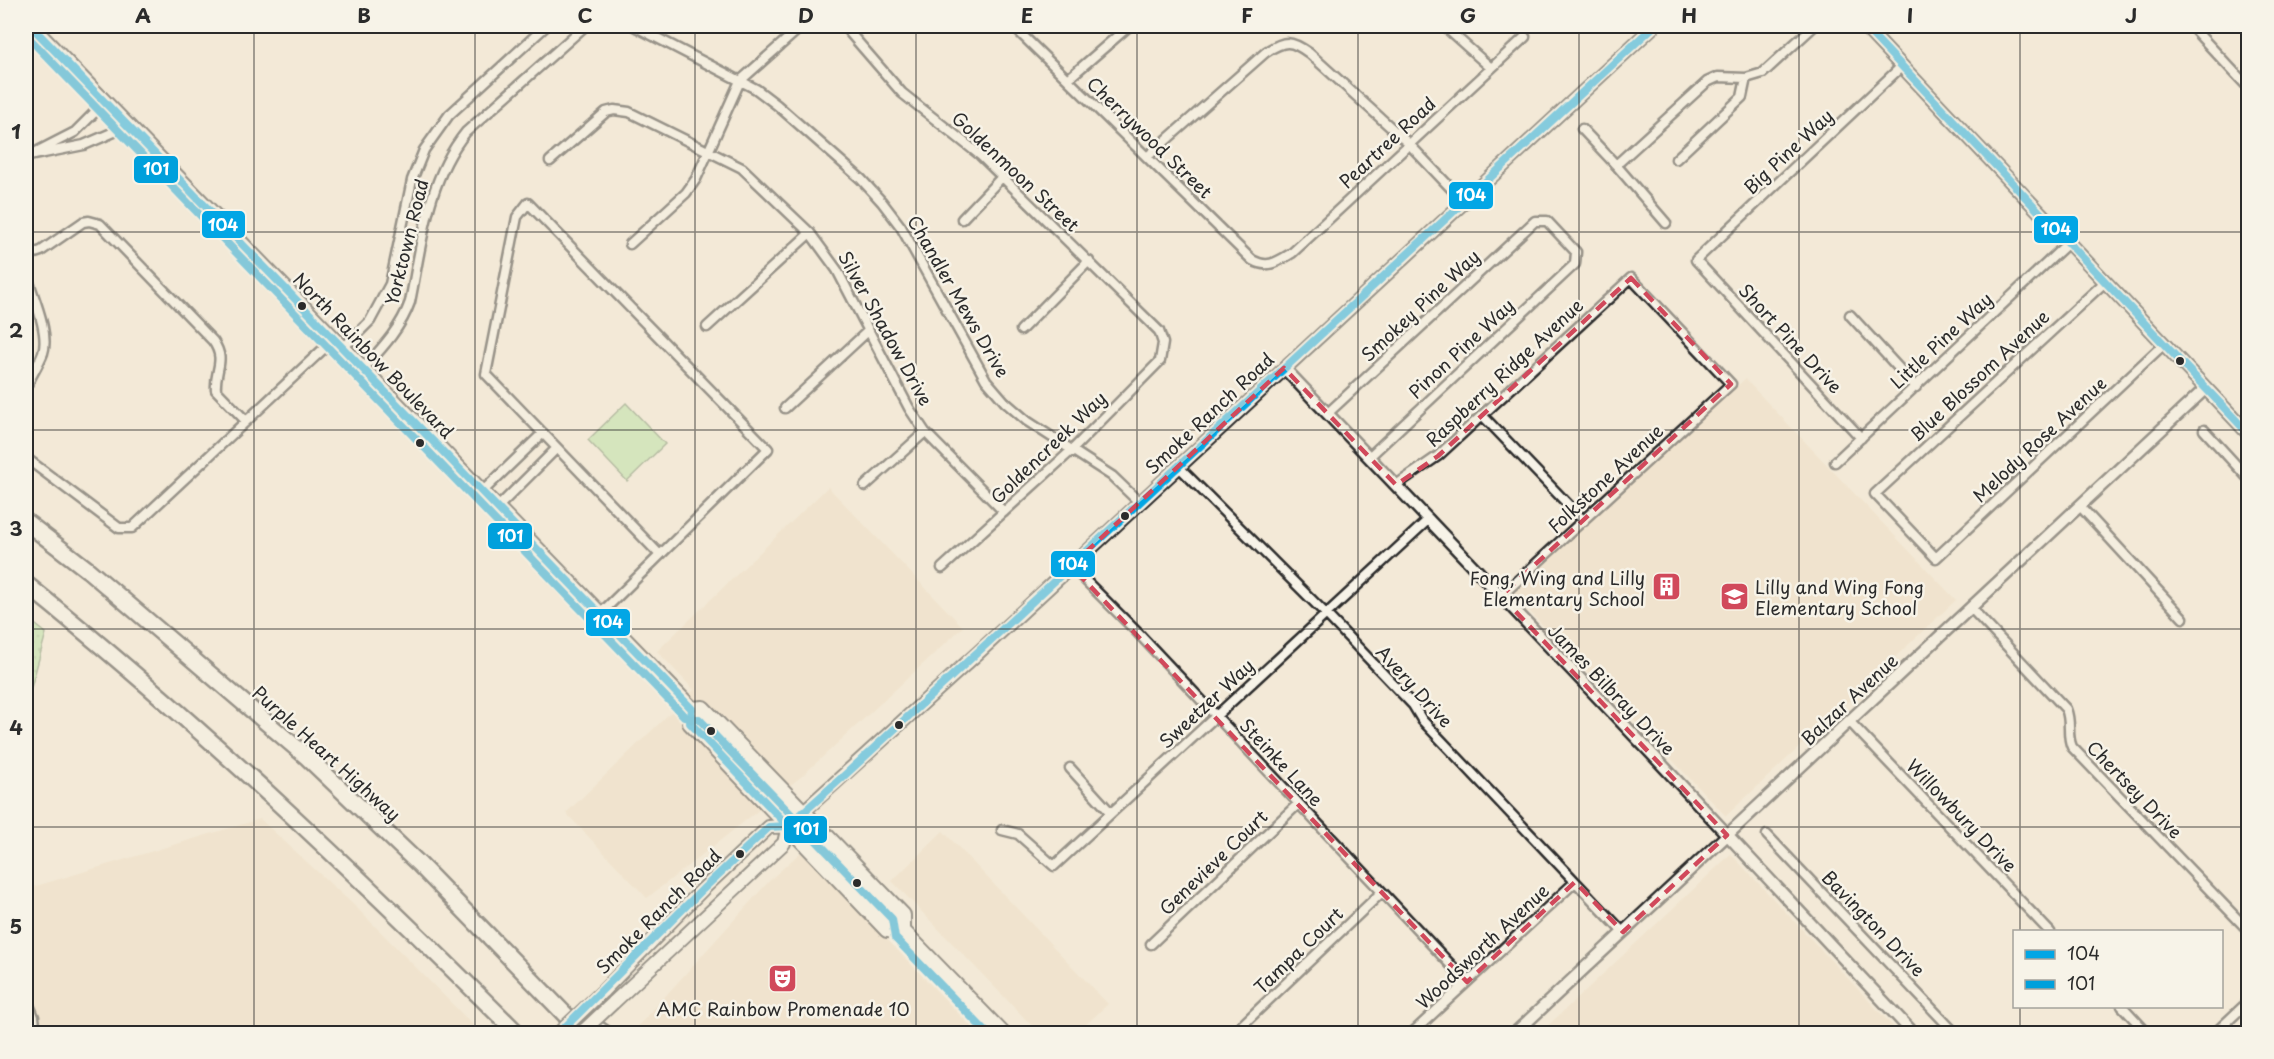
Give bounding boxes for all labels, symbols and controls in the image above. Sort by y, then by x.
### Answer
text: A [135,0,151,30]
text: B [357,0,371,30]
text: C [577,0,593,30]
text: D [798,0,814,30]
text: E [1021,0,1033,30]
text: F [1241,0,1253,30]
text: G [1460,0,1476,30]
text: H [1681,0,1697,30]
text: I [1907,0,1913,30]
text: J [2125,0,2137,30]
street label: Cherrywood Street [1081,70,1219,204]
street label: Peartree Road [1333,90,1441,194]
street label: Big Pine Way [1737,102,1839,200]
street label: Goldenmoon Street [946,105,1086,237]
text: 1 [11,116,21,146]
line badge: 101 [133,155,179,184]
text: 101 [143,156,169,180]
street label: Yorktown Road [377,176,435,308]
line badge: 104 [1448,181,1494,210]
text: 104 [1456,182,1486,206]
line badge: 104 [201,210,246,239]
street label: Chandler Mews Drive [901,210,1017,382]
text: 104 [208,212,238,236]
line badge: 104 [2033,215,2079,244]
text: 104 [2041,216,2071,240]
street label: Smokey Pine Way [1355,243,1485,367]
street label: Silver Shadow Drive [832,246,940,410]
street label: North Rainbow Boulevard [287,266,461,444]
street label: Short Pine Drive [1733,277,1849,399]
street label: Little Pine Way [1884,285,1998,395]
street label: Pinon Pine Way [1402,292,1520,404]
street label: Raspberry Ridge Avenue [1419,292,1589,452]
unlabelled marker [296,300,308,312]
street label: Blue Blossom Avenue [1903,303,2055,447]
text: 2 [9,315,23,345]
street label: Smoke Ranch Road [1138,346,1280,480]
unlabelled marker [2174,355,2186,367]
street label: Melody Rose Avenue [1966,370,2112,508]
street label: Goldencreek Way [984,384,1112,510]
street label: Folkstone Avenue [1541,417,1669,539]
unlabelled marker [414,437,426,449]
unlabelled marker [1119,510,1131,522]
text: 3 [9,513,23,543]
line badge: 101 [487,522,533,550]
text: 101 [497,523,523,547]
line badge: 104 [1050,550,1096,578]
text: 104 [1058,551,1088,575]
place label: Fong, Wing and Lilly Elementary School [1470,564,1645,612]
building icon: Fong, Wing and Lilly Elementary School [1650,571,1682,603]
place label: Lilly and Wing Fong Elementary School [1755,573,1924,621]
school or university icon: Lilly and Wing Fong Elementary School [1718,580,1750,612]
line badge: 104 [585,608,631,637]
text: 104 [593,609,623,633]
street label: James Bilbray Drive [1542,617,1682,761]
street label: Avery Drive [1371,639,1459,733]
street label: Balzar Avenue [1795,647,1904,751]
street label: Sweetzer Way [1152,652,1260,754]
street label: Purple Heart Highway [247,679,407,827]
text: 4 [9,712,23,742]
street label: Steinke Lane [1234,712,1330,812]
unlabelled marker [893,719,905,731]
unlabelled marker [705,725,717,737]
street label: Chertsey Drive [2081,734,2189,844]
street label: Willowbury Drive [1901,752,2023,878]
street label: Genevieve Court [1153,803,1273,921]
line badge: 101 [783,815,828,844]
text: 101 [793,816,819,840]
street label: Smoke Ranch Road [589,842,727,980]
unlabelled marker [734,848,746,860]
street label: Bavington Drive [1816,864,1932,982]
unlabelled marker [851,877,863,889]
street label: Woodsworth Avenue [1409,877,1555,1015]
street label: Tampa Court [1247,900,1349,1000]
text: 5 [10,911,22,941]
legend [2013,930,2223,1008]
text: 104 [2067,939,2100,966]
theatre icon: AMC Rainbow Promenade 10 [767,963,799,995]
text: 101 [2067,969,2095,996]
place label: AMC Rainbow Promenade 10 [656,995,910,1022]

